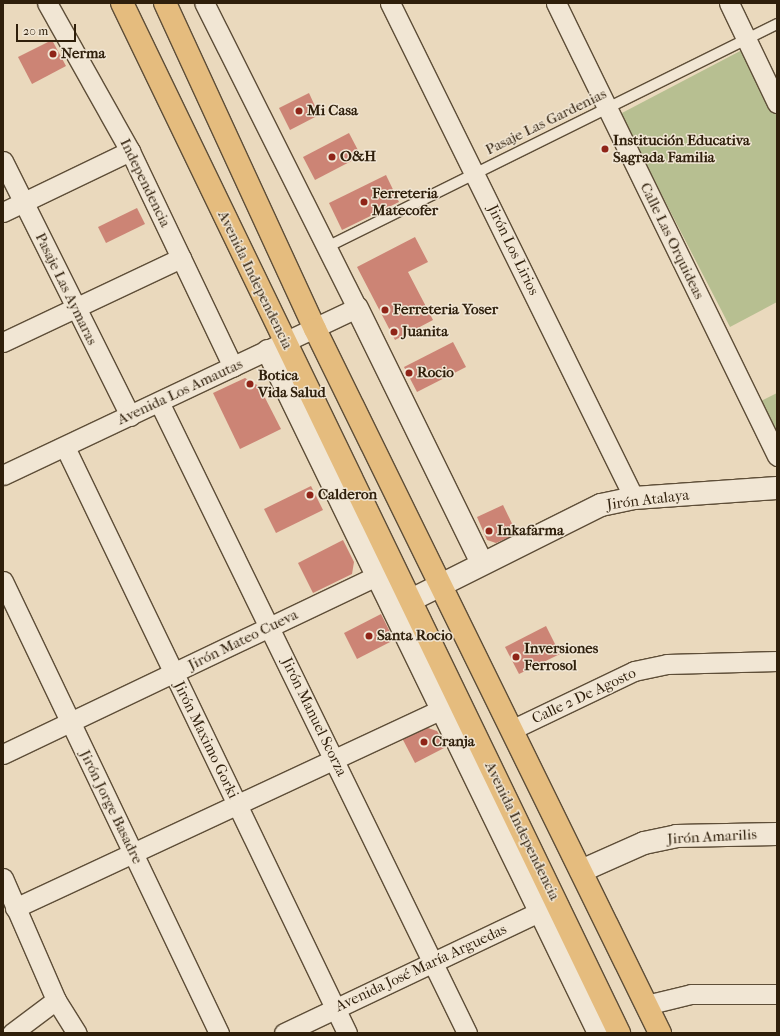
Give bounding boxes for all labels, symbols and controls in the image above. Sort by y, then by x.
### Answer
scale bar [18,16,78,42]
text: 20 m [23,24,48,38]
place label: Nerma [61,45,105,63]
marker: Nerma [48,49,58,59]
street label: Pasaje Las Gardenias [483,85,609,159]
place label: Mi Casa [307,102,358,120]
marker: Mi Casa [294,106,304,116]
place label: Institución Educativa Sagrada Familia [613,131,750,166]
street label: Independencia [116,136,174,230]
marker: Institución Educativa Sagrada Familia [600,144,610,154]
place label: O&H [340,148,376,166]
marker: O&H [327,152,337,162]
street label: Calle Las Orquideas [636,180,708,302]
place label: Ferreteria Matecofer [372,184,438,219]
marker: Ferreteria Matecofer [359,197,369,207]
street label: Jirón Los Lirios [483,202,543,298]
street label: Avenida Independencia [214,208,296,352]
street label: Pasaje Las Aymaras [31,230,101,348]
place label: Ferreteria Yoser [393,301,498,319]
marker: Ferreteria Yoser [380,305,390,315]
place label: Juanita [402,323,448,341]
marker: Juanita [389,327,399,337]
street label: Avenida Los Amautas [114,355,246,429]
place label: Rocio [417,364,454,382]
place label: Botica Vida Salud [258,366,326,401]
marker: Rocio [404,368,414,378]
marker: Botica Vida Salud [245,379,255,389]
place label: Calderon [318,486,377,504]
street label: Jirón Atalaya [606,486,690,514]
marker: Calderon [305,490,315,500]
place label: Inkafarma [497,522,564,540]
marker: Inkafarma [484,526,494,536]
street label: Jirón Mateo Cueva [185,606,301,674]
place label: Santa Rocio [377,627,453,645]
marker: Santa Rocio [364,631,374,641]
place label: Inversiones Ferrosol [524,639,598,674]
marker: Inversiones Ferrosol [511,652,521,662]
street label: Jirón Manuel Scorza [277,655,351,779]
street label: Calle 2 De Agosto [529,664,639,728]
street label: Jirón Maximo Gorki [170,678,242,802]
place label: Cranja [432,733,475,751]
marker: Cranja [419,737,429,747]
street label: Jirón Jorge Basadre [76,747,146,867]
street label: Avenida Independencia [481,759,563,903]
street label: Jirón Amarilis [667,826,757,848]
street label: Avenida José María Arguedas [332,920,510,1016]

